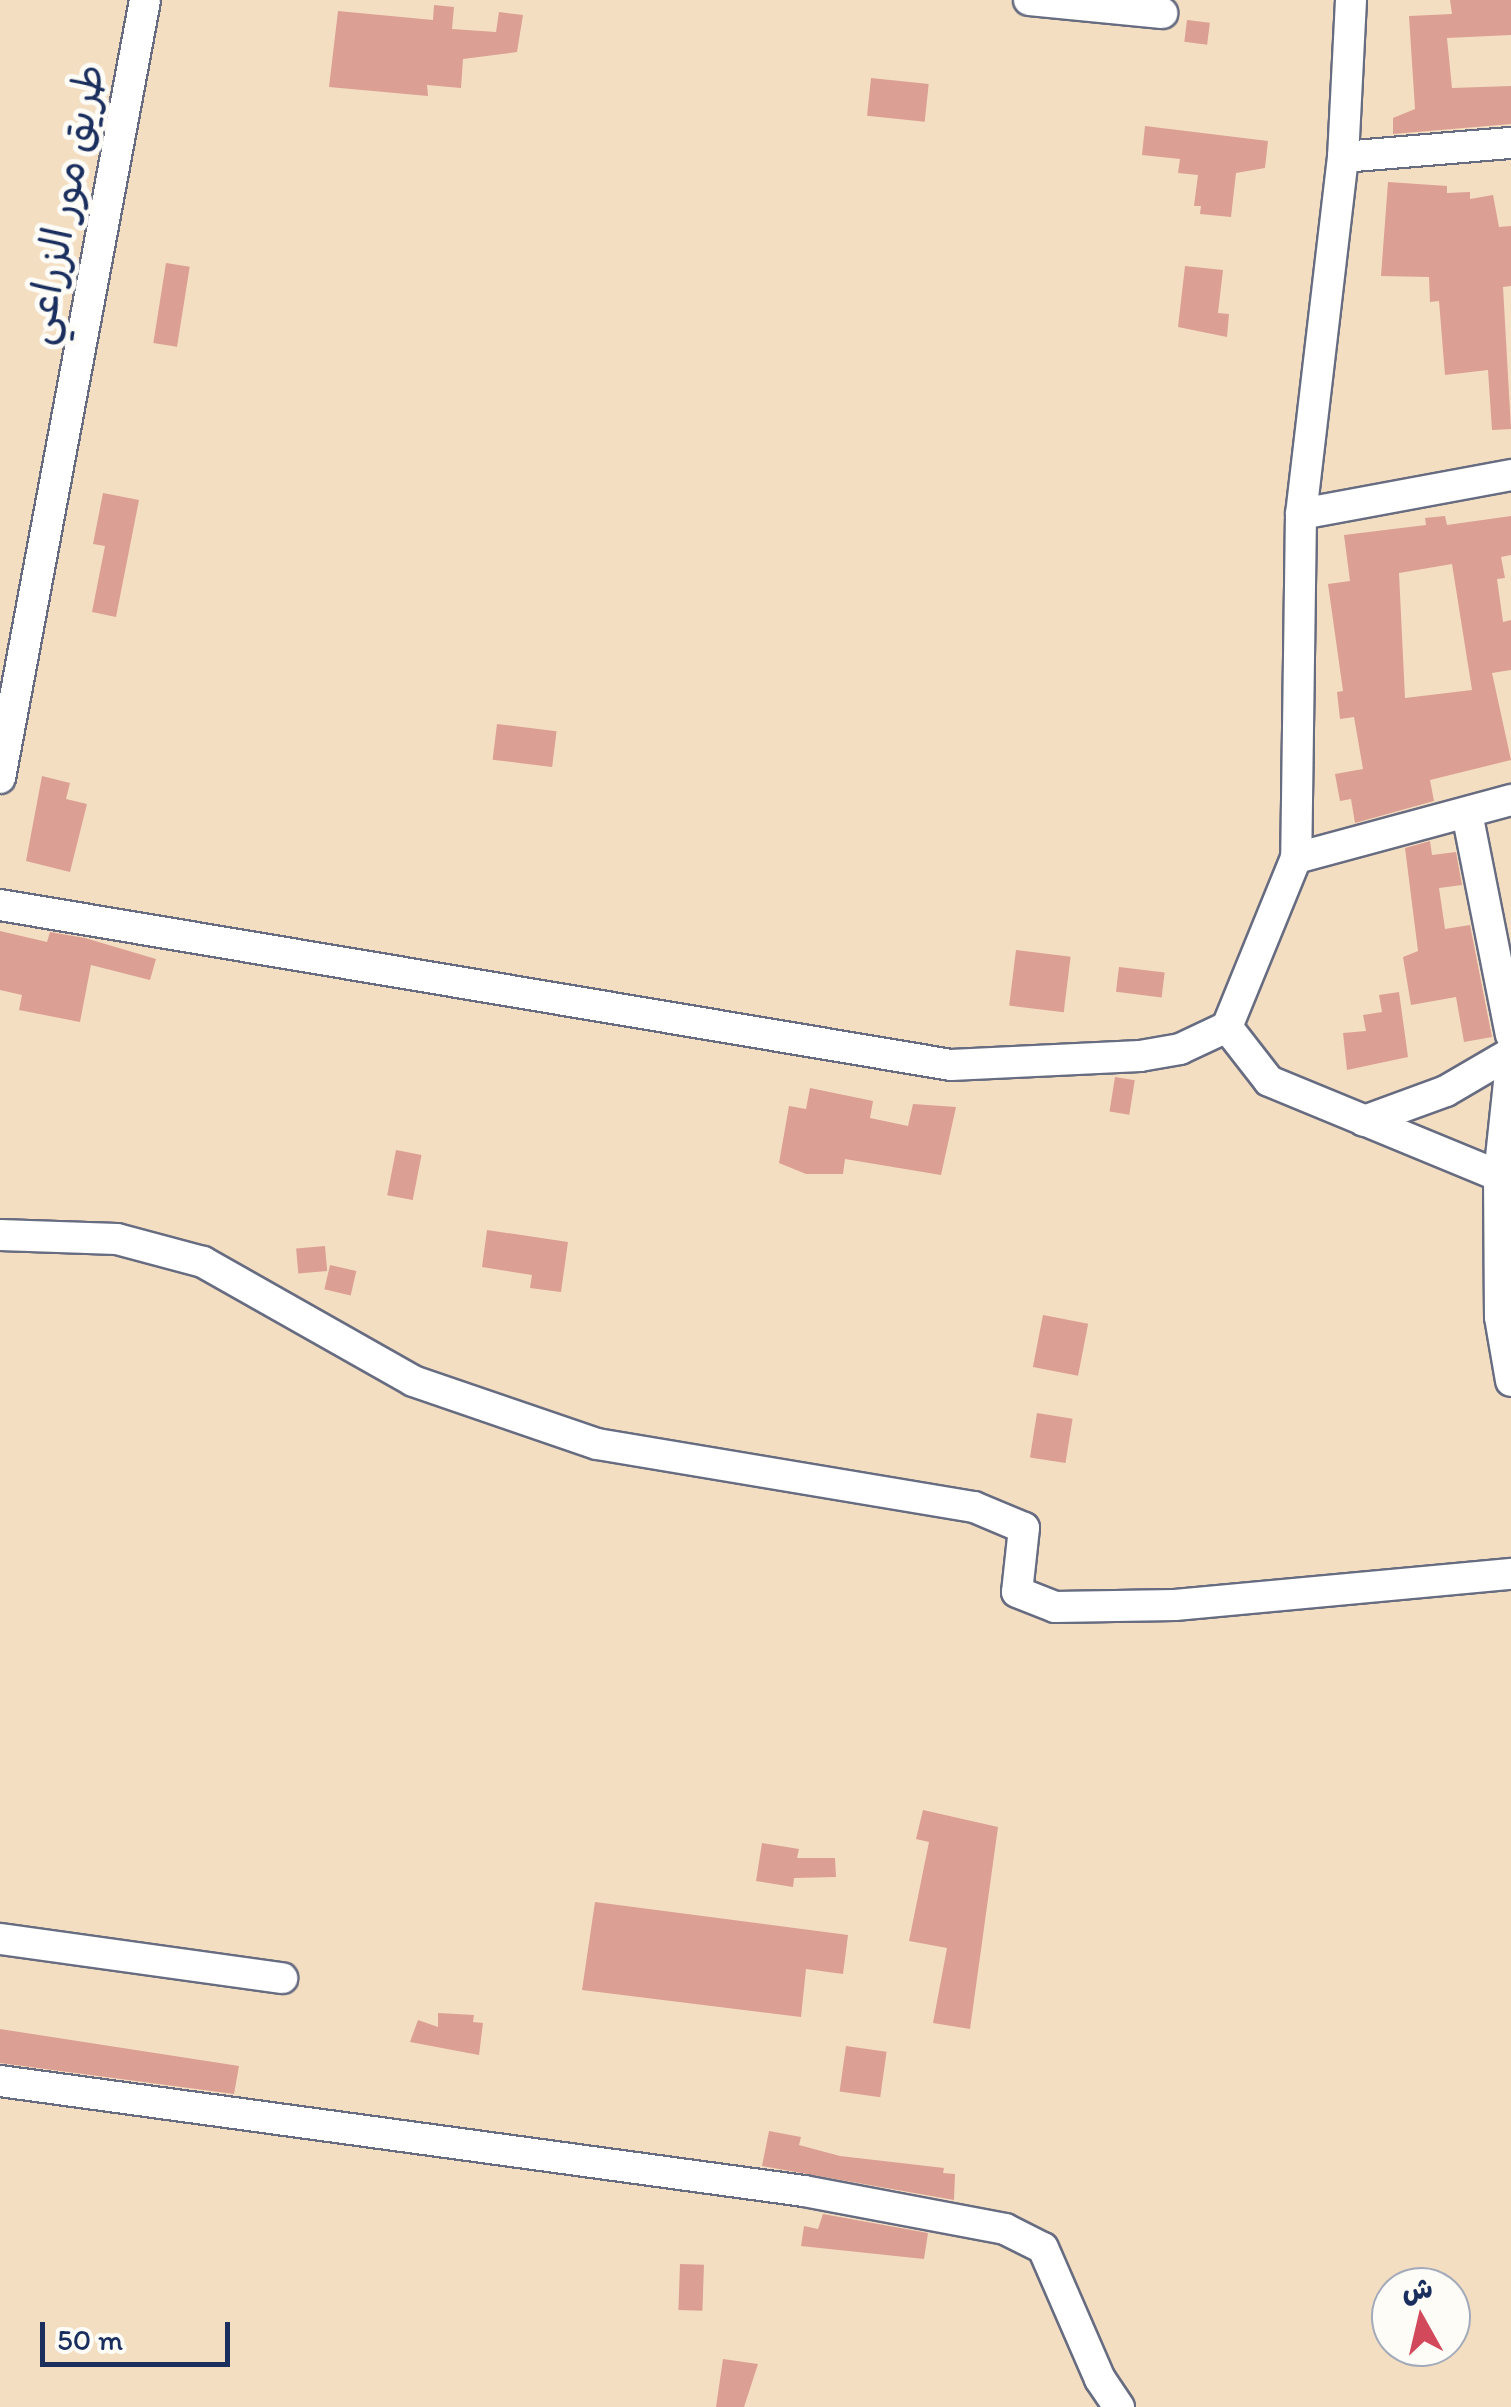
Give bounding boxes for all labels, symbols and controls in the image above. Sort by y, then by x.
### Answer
street label: طريق مور الزراعي [12,60,116,348]
north arrow [1371,2267,1471,2367]
text: ش [1399,2270,1435,2308]
scale bar [45,2302,235,2364]
text: 50 m [57,2321,123,2358]

